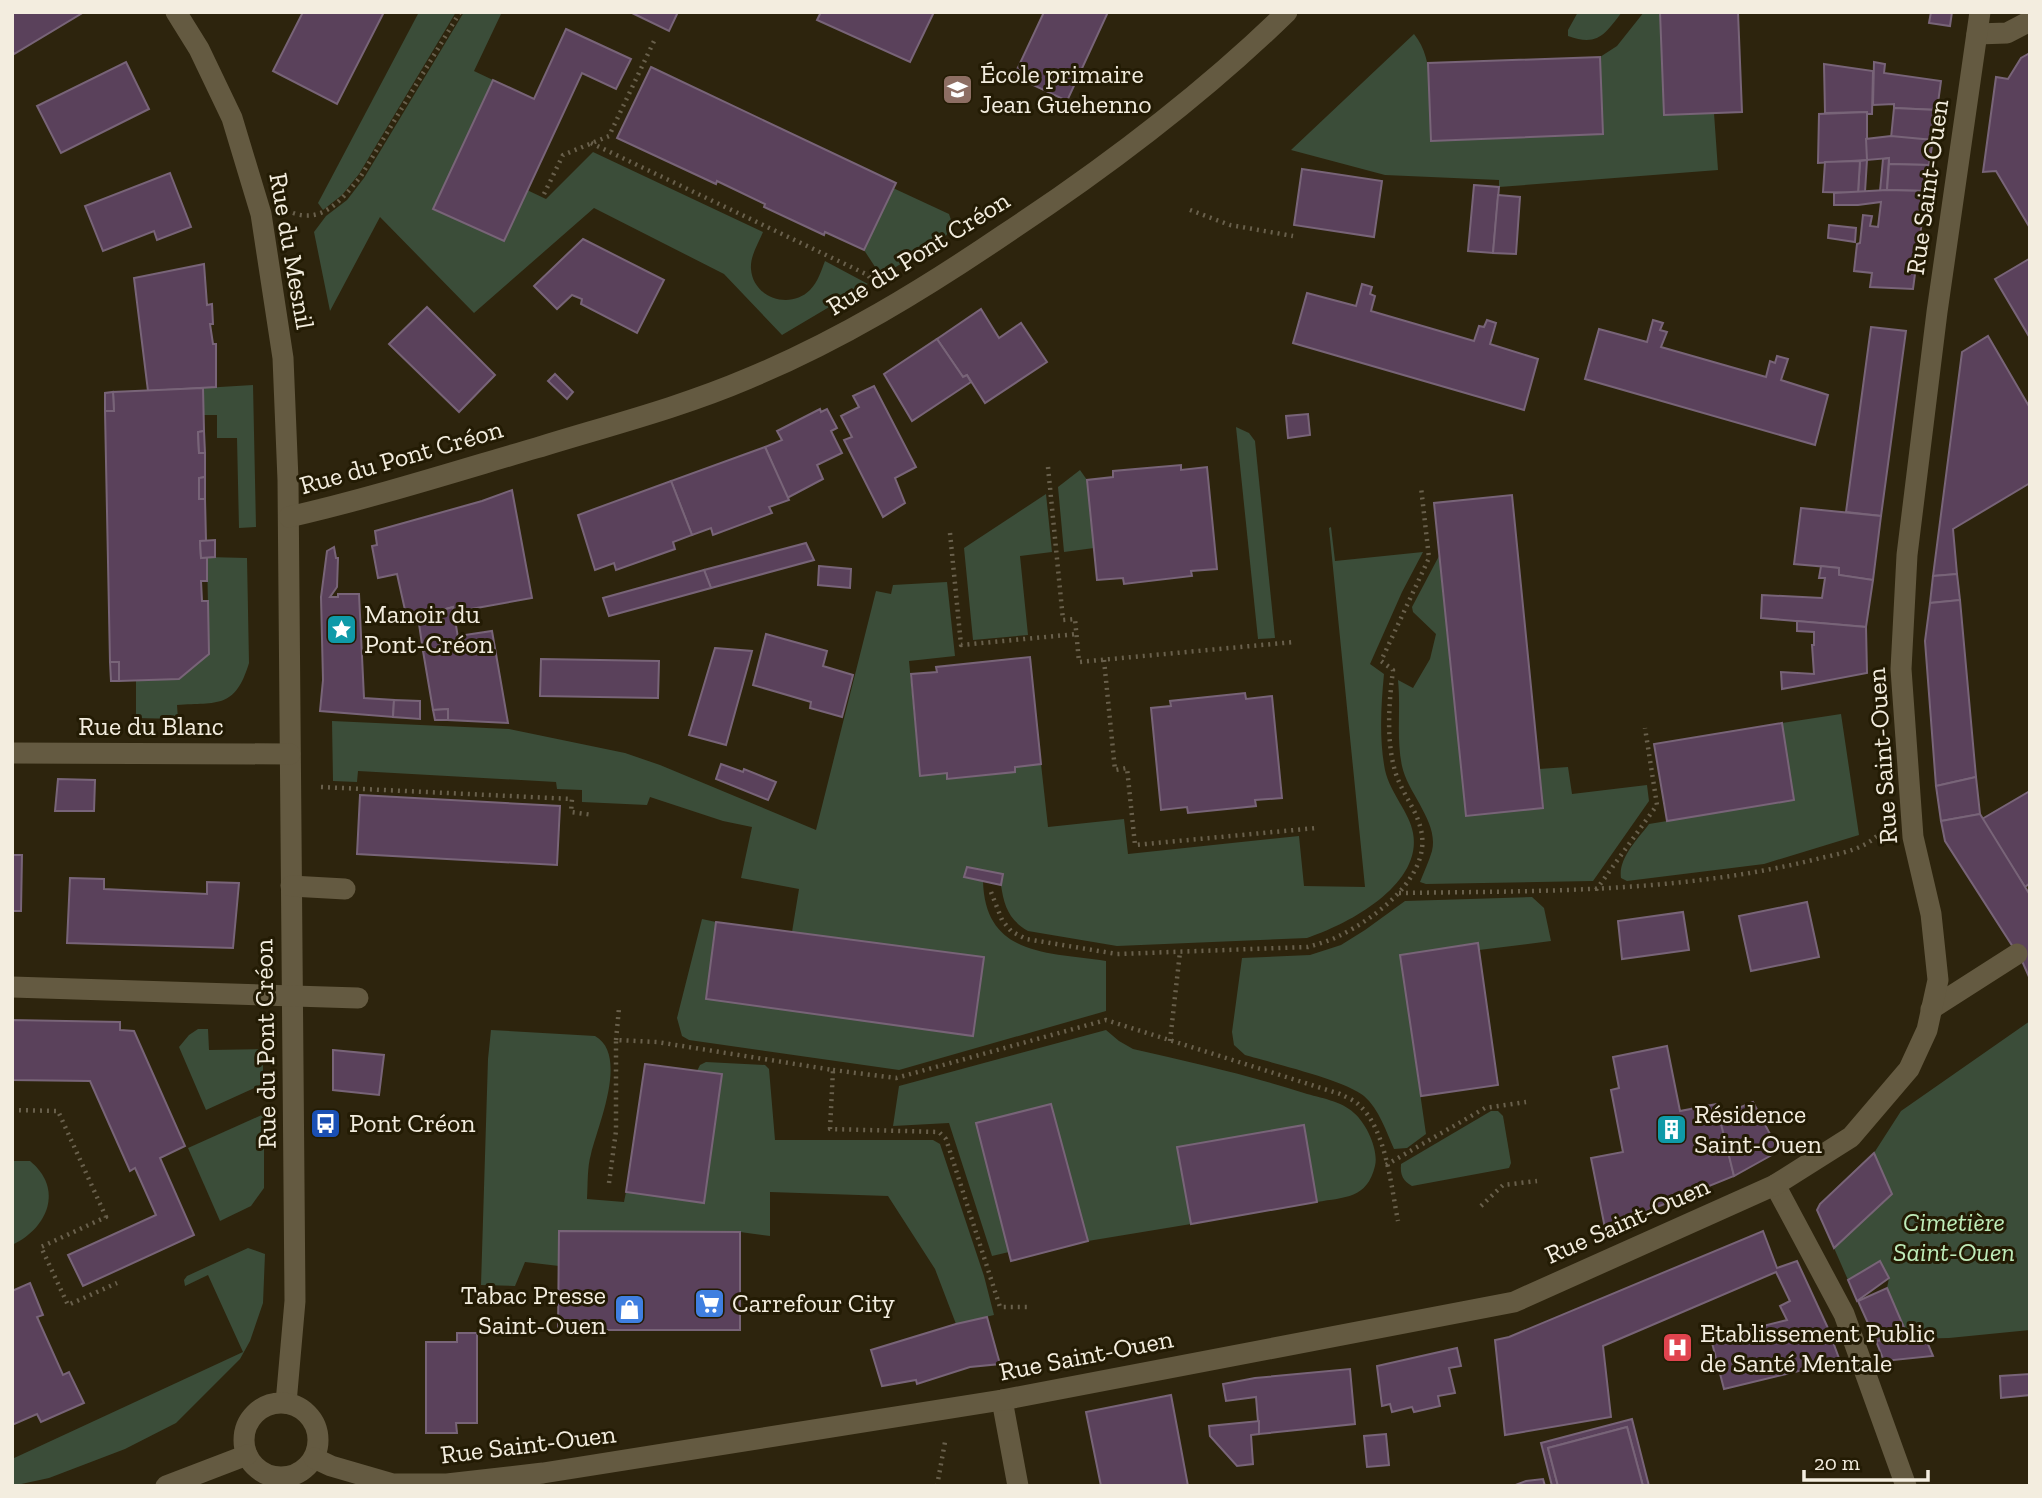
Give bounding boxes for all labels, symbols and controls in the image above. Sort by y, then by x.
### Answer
place label: École primaire Jean Guehenno [980,58,1151,120]
school or university icon: École primaire Jean Guehenno [940,72,974,106]
street label: Rue Saint-Ouen [1899,97,1955,277]
street label: Rue du Mesnil [262,170,322,332]
street label: Rue du Pont Créon [821,184,1016,322]
street label: Rue du Pont Créon [296,413,506,501]
place label: Manoir du Pont-Créon [364,598,494,660]
place icon: Manoir du Pont-Créon [324,612,358,646]
street label: Rue Saint-Ouen [1860,667,1904,845]
street label: Rue du Blanc [78,710,224,742]
street label: Rue du Pont Créon [247,939,283,1149]
place label: Résidence Saint-Ouen [1694,1098,1822,1160]
bus stop icon: Pont Créon [309,1106,343,1140]
place label: Pont Créon [349,1107,475,1139]
building icon: Résidence Saint-Ouen [1654,1112,1688,1146]
street label: Rue Saint-Ouen [1540,1169,1714,1271]
park label: Cimetière Saint-Ouen [1893,1206,2015,1268]
place label: Tabac Presse Saint-Ouen [461,1279,606,1341]
supermarket icon: Carrefour City [692,1286,726,1320]
place label: Carrefour City [732,1287,896,1319]
shop icon: Tabac Presse Saint-Ouen [612,1293,646,1327]
place label: Etablissement Public de Santé Mentale [1700,1317,1935,1379]
street label: Rue Saint-Ouen [996,1322,1176,1388]
hospital icon: Etablissement Public de Santé Mentale [1660,1331,1694,1365]
street label: Rue Saint-Ouen [438,1417,618,1471]
scale bar [1804,1438,1928,1482]
text: 20 m [1814,1450,1860,1475]

